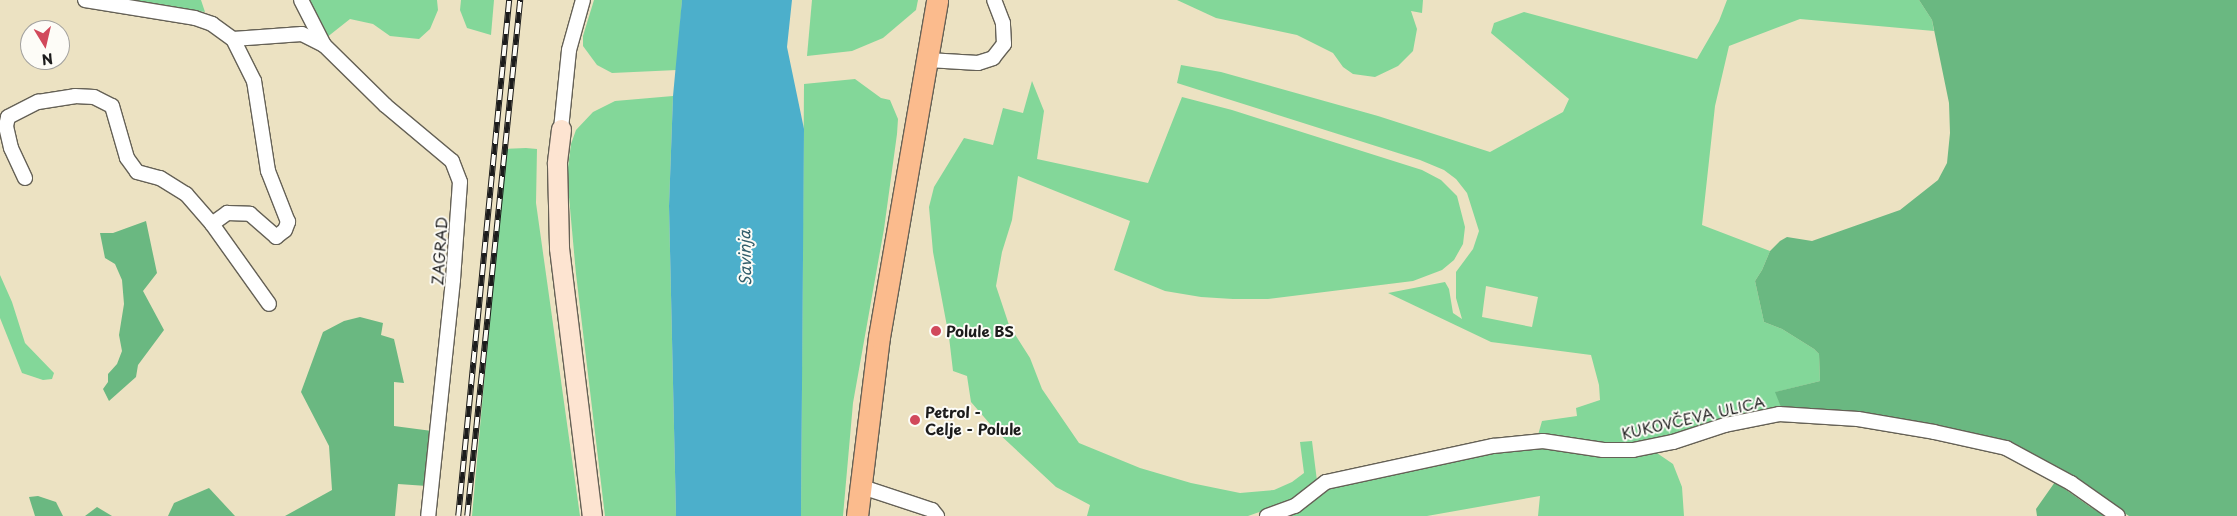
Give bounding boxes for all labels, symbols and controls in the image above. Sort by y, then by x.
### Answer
north arrow [20,20,70,70]
text: N [40,48,54,71]
street label: ZAGRAD [428,216,450,286]
water label: Savinja [734,230,754,286]
place label: Polule BS [946,322,1014,340]
marker: Polule BS [930,325,942,337]
street label: KUKOVČEVA ULICA [1620,392,1766,442]
place label: Petrol - Celje - Polule [925,402,1022,437]
marker: Petrol - Celje - Polule [909,414,921,426]

